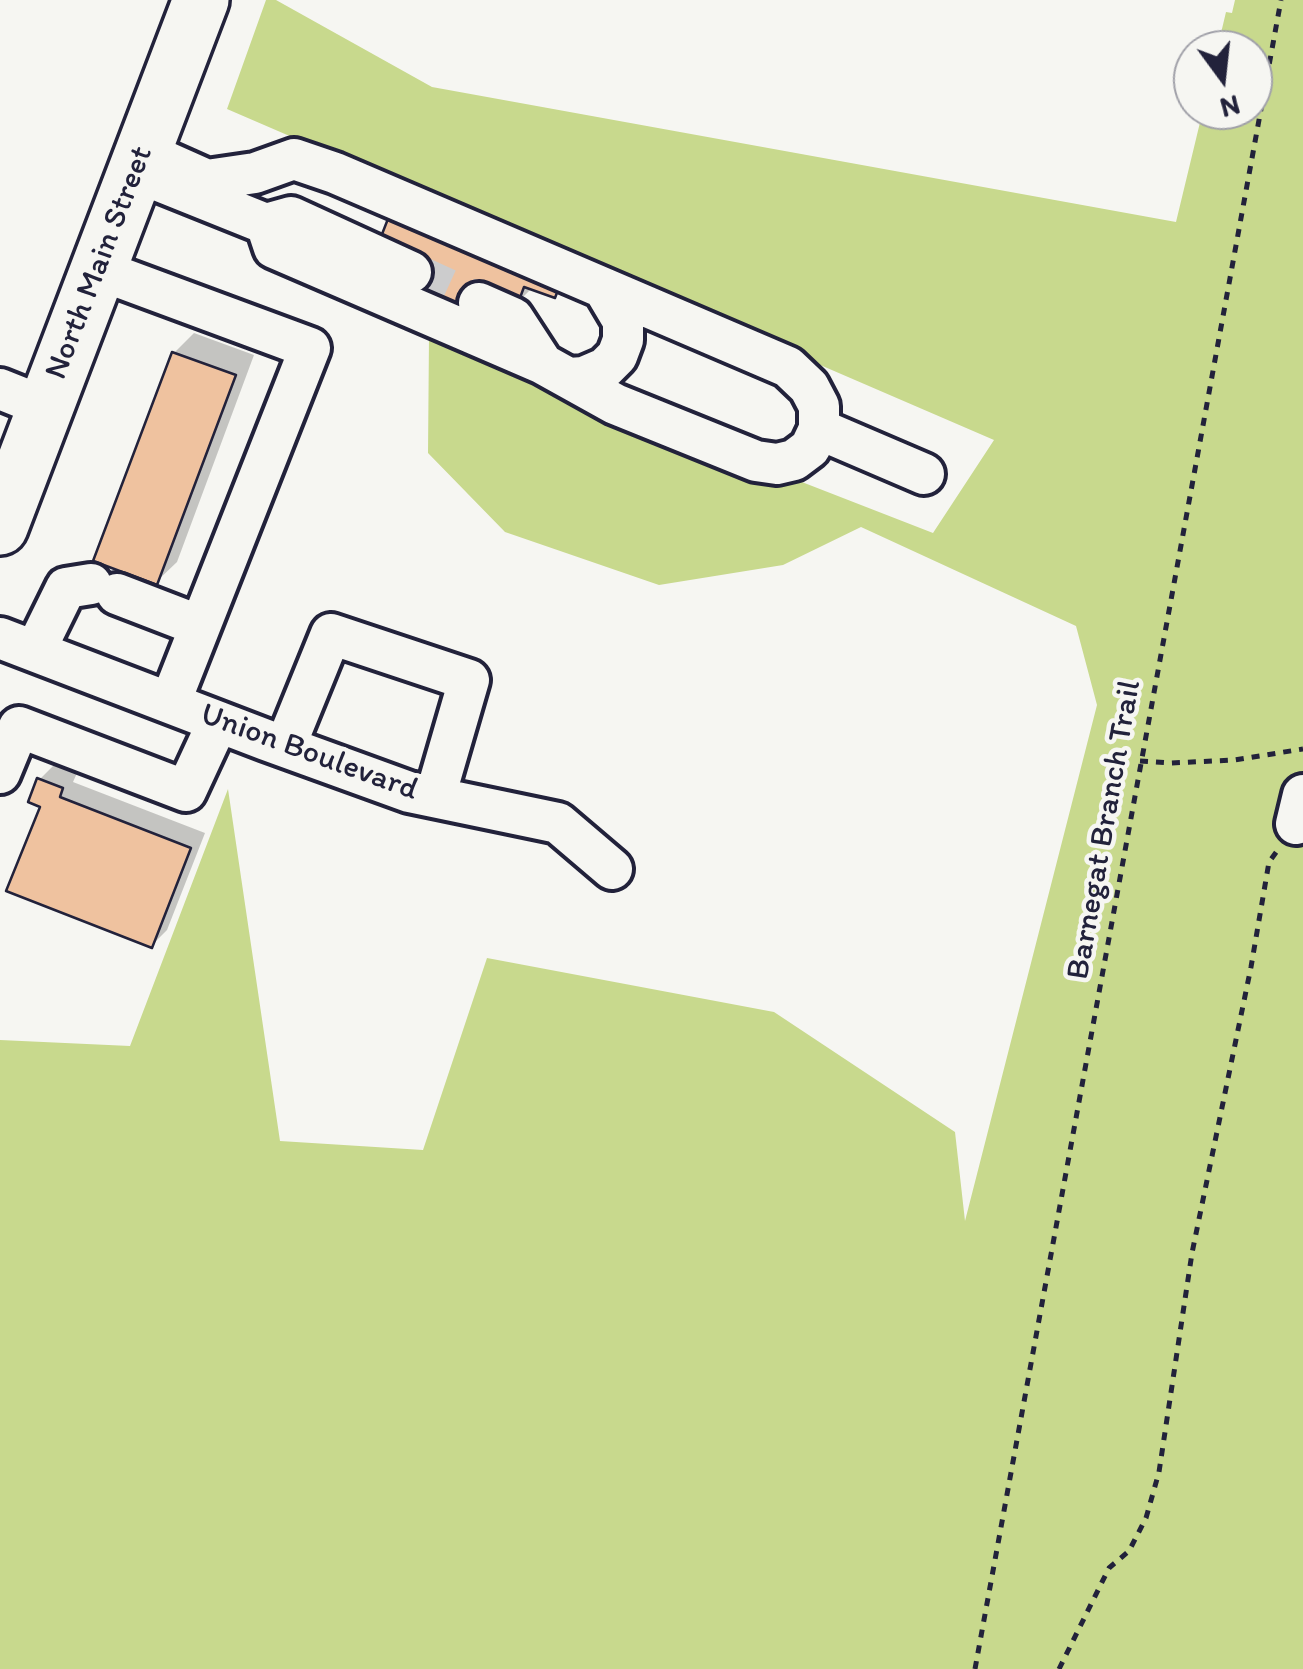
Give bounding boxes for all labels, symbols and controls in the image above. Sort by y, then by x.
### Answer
north arrow [1173,30,1273,130]
text: N [1217,88,1244,126]
street label: North Main Street [38,141,162,385]
street label: Barnegat Branch Trail [1060,677,1150,983]
street label: Union Boulevard [195,696,423,810]

